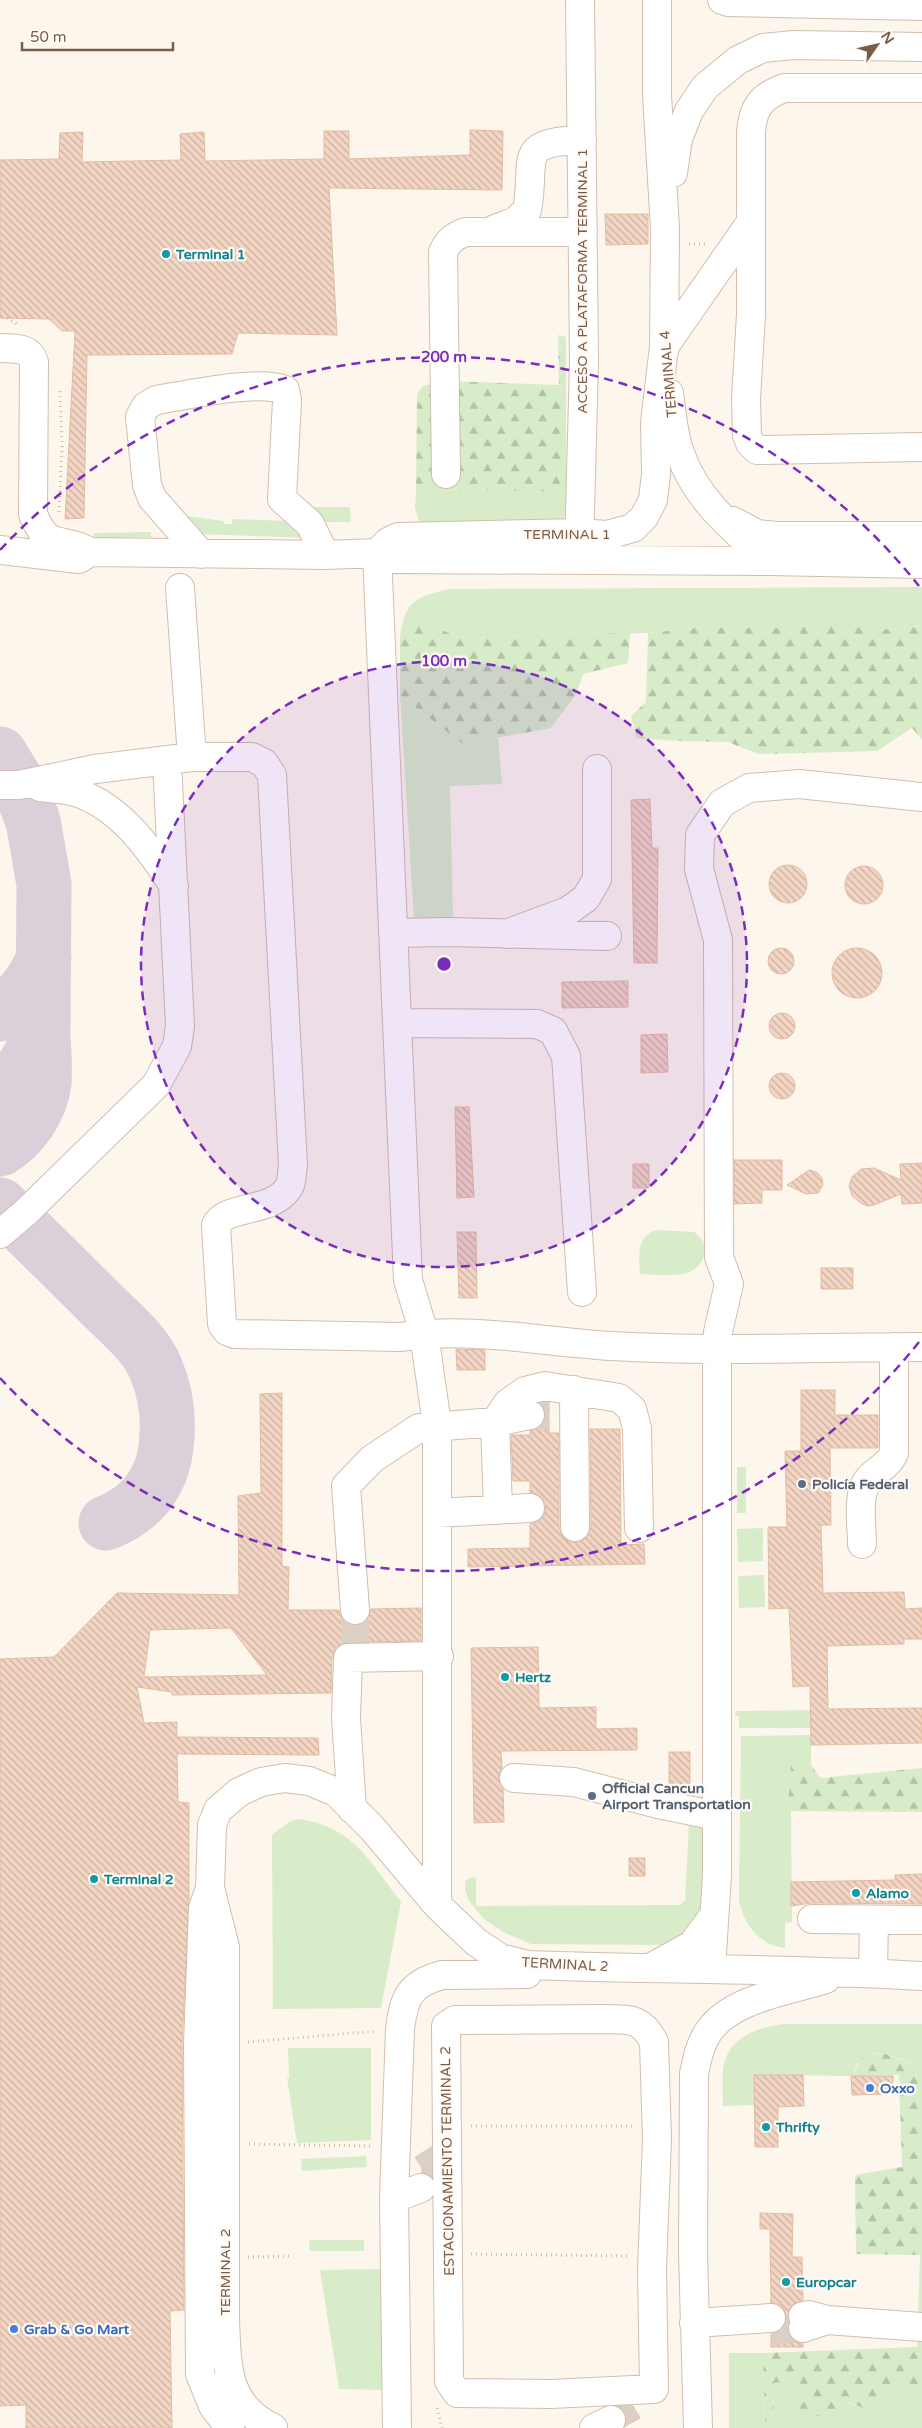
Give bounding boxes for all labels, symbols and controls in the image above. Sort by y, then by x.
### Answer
scale bar [22,20,174,52]
north arrow [852,20,902,70]
text: 50 m [30,28,67,46]
text: N [877,29,898,47]
street label: ACCESO A PLATAFORMA TERMINAL 1 [574,148,591,414]
place label: Terminal 1 [175,246,246,263]
marker: Terminal 1 [160,248,172,260]
street label: TERMINAL 4 [656,330,681,418]
text: 200 m [421,348,467,366]
street label: TERMINAL 1 [523,526,611,543]
text: 100 m [421,652,467,670]
centre of rings [435,955,453,973]
place label: Policía Federal [812,1476,909,1493]
marker: Policía Federal [796,1478,808,1490]
place label: Hertz [515,1669,551,1686]
marker: Hertz [499,1671,511,1683]
place label: Official Cancun Airport Transportation [602,1780,751,1813]
marker: Official Cancun Airport Transportation [586,1790,598,1802]
place label: Terminal 2 [103,1871,174,1888]
marker: Terminal 2 [88,1873,100,1885]
place label: Alamo [866,1885,910,1902]
marker: Alamo [850,1887,862,1899]
street label: TERMINAL 2 [521,1954,609,1975]
street label: ESTACIONAMIENTO TERMINAL 2 [437,2046,458,2276]
place label: Oxxo [880,2080,915,2097]
marker: Oxxo [864,2082,876,2094]
place label: Thrifty [775,2119,820,2136]
marker: Thrifty [760,2121,772,2133]
street label: TERMINAL 2 [217,2228,234,2316]
place label: Europcar [796,2274,857,2291]
marker: Europcar [780,2276,792,2288]
place label: Grab & Go Mart [24,2321,130,2338]
marker: Grab & Go Mart [8,2323,20,2335]

